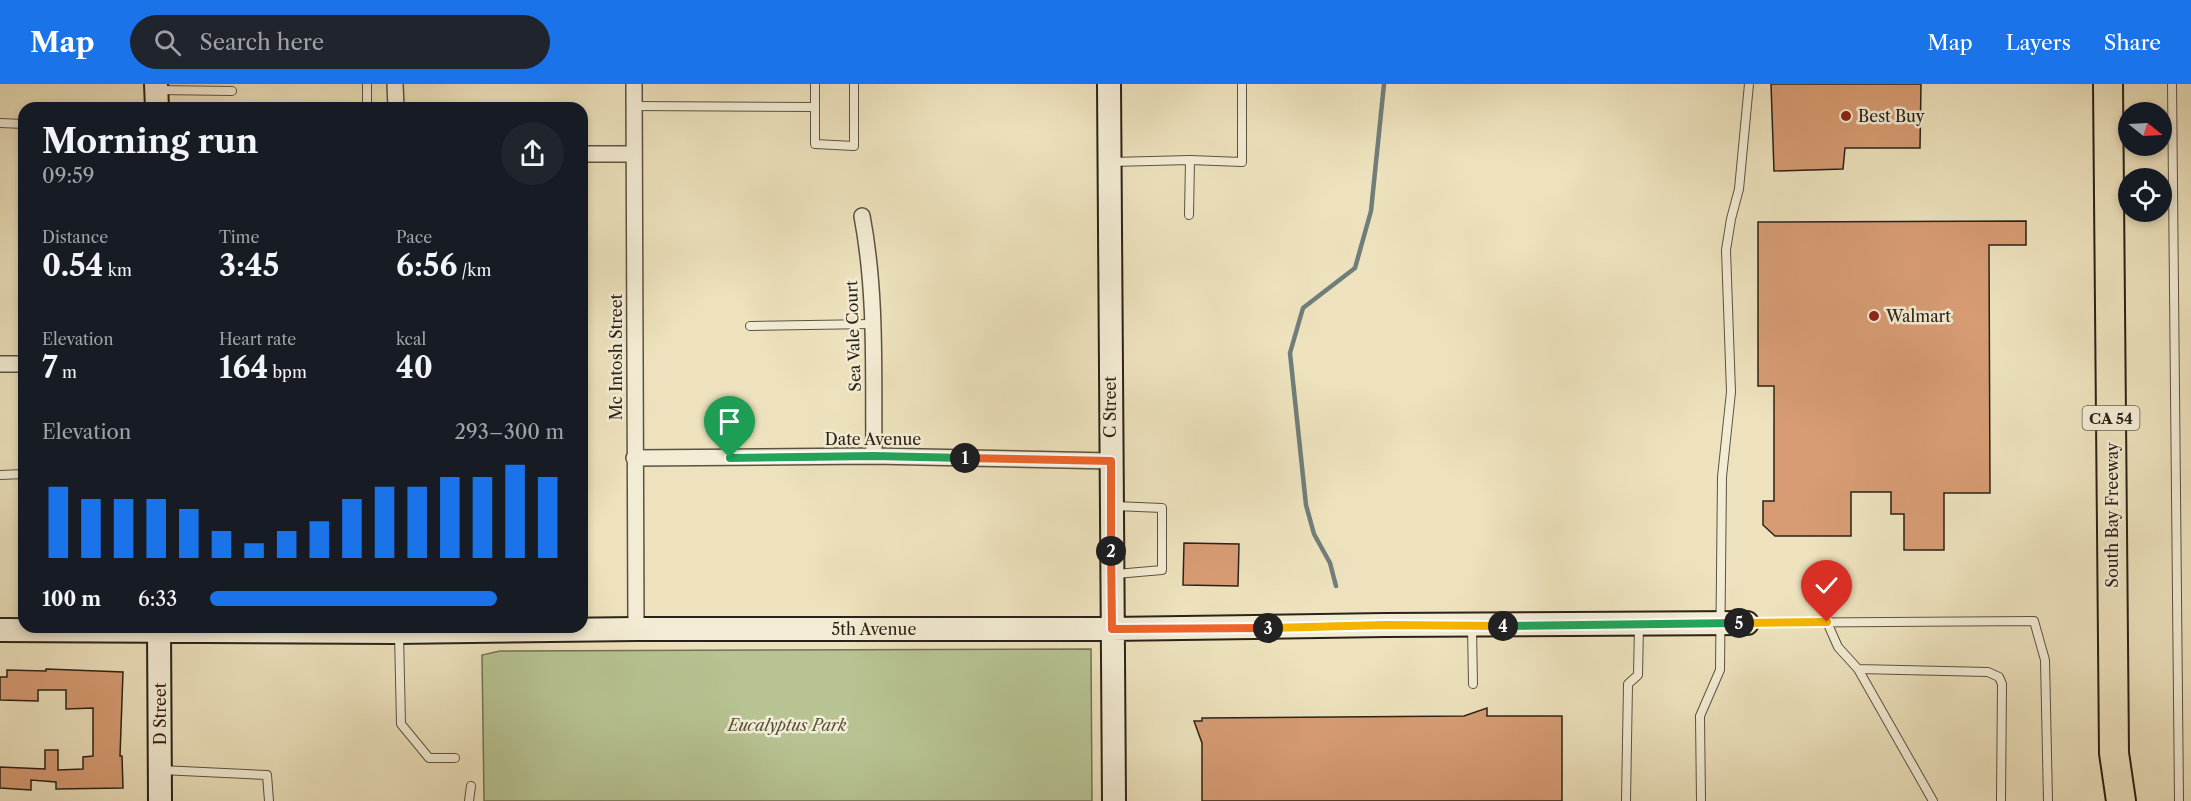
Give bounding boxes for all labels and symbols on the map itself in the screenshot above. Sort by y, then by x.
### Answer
north arrow [2118,102,2172,156]
place label: Best Buy [1858,106,1926,126]
marker: Best Buy [1839,109,1853,123]
street label: Sea Vale Court [841,280,865,392]
street label: Mc Intosh Street [606,293,626,420]
place label: Walmart [1885,306,1951,326]
marker: Walmart [1867,309,1881,323]
street label: C Street [1100,376,1120,438]
pin [704,396,755,458]
road number: CA 54 [2082,406,2140,430]
street label: Date Avenue [825,429,921,449]
street label: South Bay Freeway [2102,441,2122,588]
pin: 1 [950,443,980,473]
pin: 2 [1096,536,1126,566]
pin [1801,560,1852,622]
pin: 5 [1724,608,1754,638]
pin: 4 [1488,611,1518,641]
pin: 3 [1253,613,1283,643]
street label: 5th Avenue [832,619,916,639]
street label: D Street [150,682,170,745]
park label: Eucalyptus Park [726,715,847,735]

